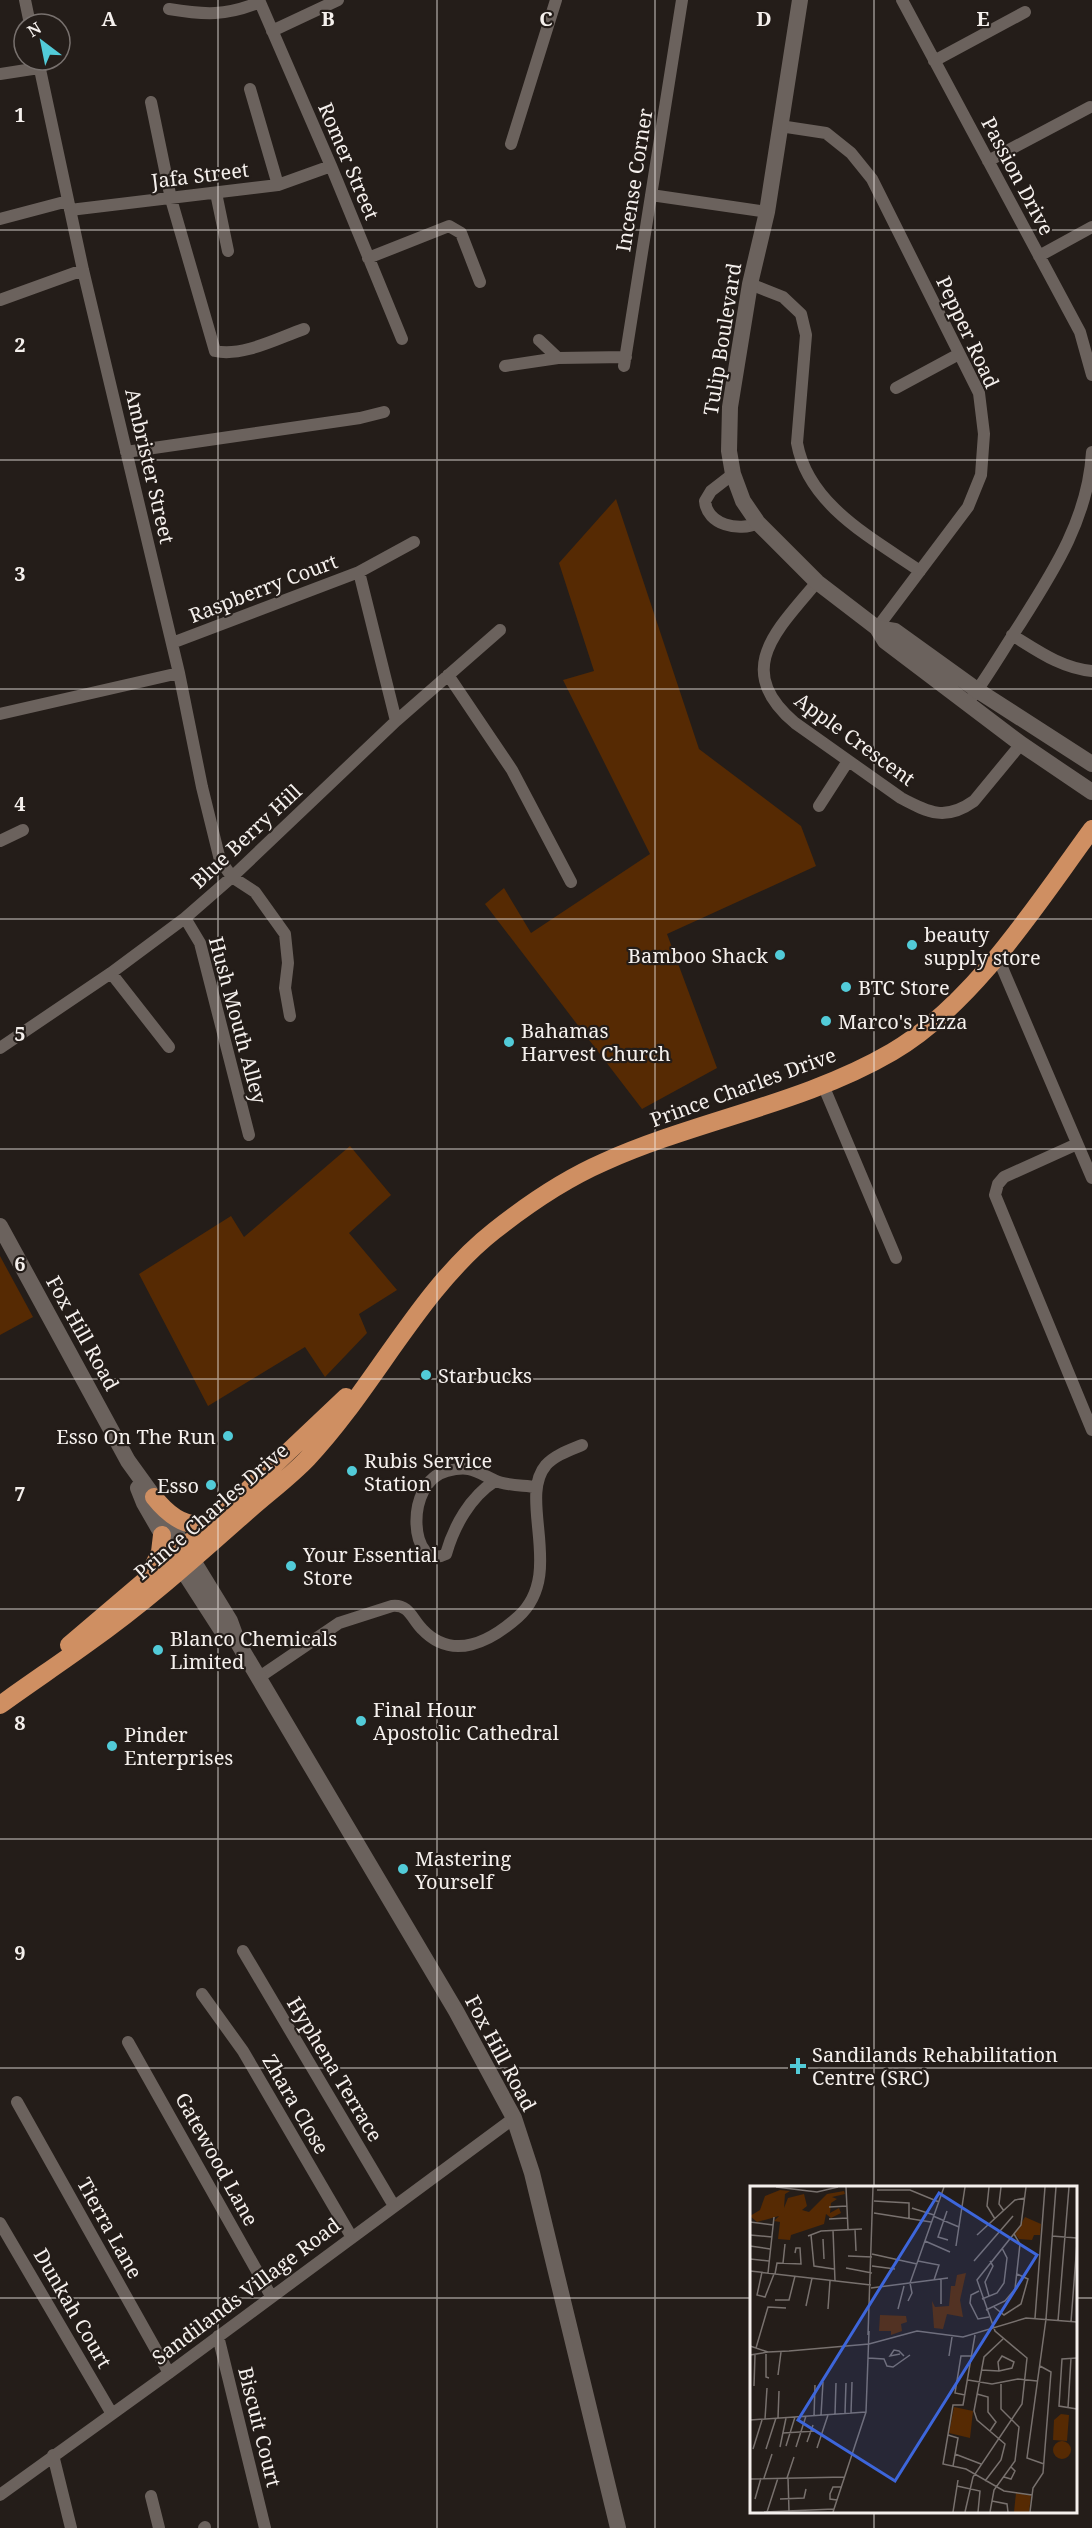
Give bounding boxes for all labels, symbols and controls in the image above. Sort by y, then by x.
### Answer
text: A [101,5,117,32]
text: B [321,5,335,32]
text: C [539,5,553,32]
text: D [756,5,772,32]
text: E [976,5,990,32]
north arrow [12,12,72,72]
text: N [23,16,46,42]
street label: Romer Street [312,98,386,224]
text: 1 [14,101,26,128]
street label: Incense Corner [609,106,659,254]
street label: Passion Drive [976,112,1060,240]
street label: Jafa Street [149,156,250,194]
street label: Tulip Boulevard [697,261,747,417]
street label: Pepper Road [930,272,1006,392]
text: 2 [14,331,26,358]
street label: Ambrister Street [119,386,181,546]
street label: Raspberry Court [185,547,341,629]
text: 3 [14,560,26,587]
street label: Apple Crescent [789,686,921,792]
street label: Blue Berry Hill [185,778,307,894]
text: 4 [14,790,26,817]
place label: beauty supply store [924,921,1041,971]
street label: Hush Mouth Alley [203,933,273,1107]
marker: beauty supply store [905,938,919,952]
place label: Bamboo Shack [628,942,768,969]
marker: Bamboo Shack [773,948,787,962]
place label: BTC Store [858,974,950,1001]
marker: BTC Store [839,980,853,994]
place label: Marco's Pizza [838,1008,968,1035]
marker: Marco's Pizza [819,1014,833,1028]
place label: Bahamas Harvest Church [521,1017,671,1067]
text: 5 [14,1020,26,1047]
marker: Bahamas Harvest Church [502,1035,516,1049]
street label: Prince Charles Drive [646,1041,840,1133]
text: 6 [14,1250,26,1277]
street label: Fox Hill Road [40,1271,126,1395]
place label: Starbucks [438,1362,532,1389]
marker: Starbucks [419,1368,433,1382]
place label: Esso On The Run [56,1423,216,1450]
marker: Esso On The Run [221,1429,235,1443]
street label: Prince Charles Drive [128,1437,294,1585]
place label: Rubis Service Station [364,1447,492,1497]
marker: Rubis Service Station [345,1464,359,1478]
place label: Esso [157,1472,199,1499]
marker: Esso [204,1478,218,1492]
text: 7 [14,1480,26,1507]
place label: Your Essential Store [302,1541,438,1591]
marker: Your Essential Store [284,1559,298,1573]
place label: Blanco Chemicals Limited [170,1625,337,1675]
marker: Blanco Chemicals Limited [151,1643,165,1657]
place label: Final Hour Apostolic Cathedral [373,1696,559,1746]
text: 8 [14,1709,26,1736]
marker: Final Hour Apostolic Cathedral [354,1714,368,1728]
place label: Pinder Enterprises [124,1721,233,1771]
marker: Pinder Enterprises [105,1739,119,1753]
place label: Mastering Yourself [414,1845,511,1895]
marker: Mastering Yourself [396,1862,410,1876]
text: 9 [14,1939,26,1966]
street label: Fox Hill Road [459,1990,543,2116]
street label: Hyphena Terrace [281,1992,389,2146]
place label: Sandilands Rehabilitation Centre (SRC) [812,2041,1058,2091]
street label: Zhara Close [257,2049,335,2159]
marker: Sandilands Rehabilitation Centre (SRC) [789,2057,807,2075]
street label: Gatewood Lane [169,2088,265,2230]
street label: Tierra Lane [71,2173,149,2283]
inset map [750,2186,1077,2513]
street label: Sandilands Village Road [146,2211,346,2371]
street label: Dunkah Court [28,2243,118,2373]
street label: Biscuit Court [232,2364,288,2490]

